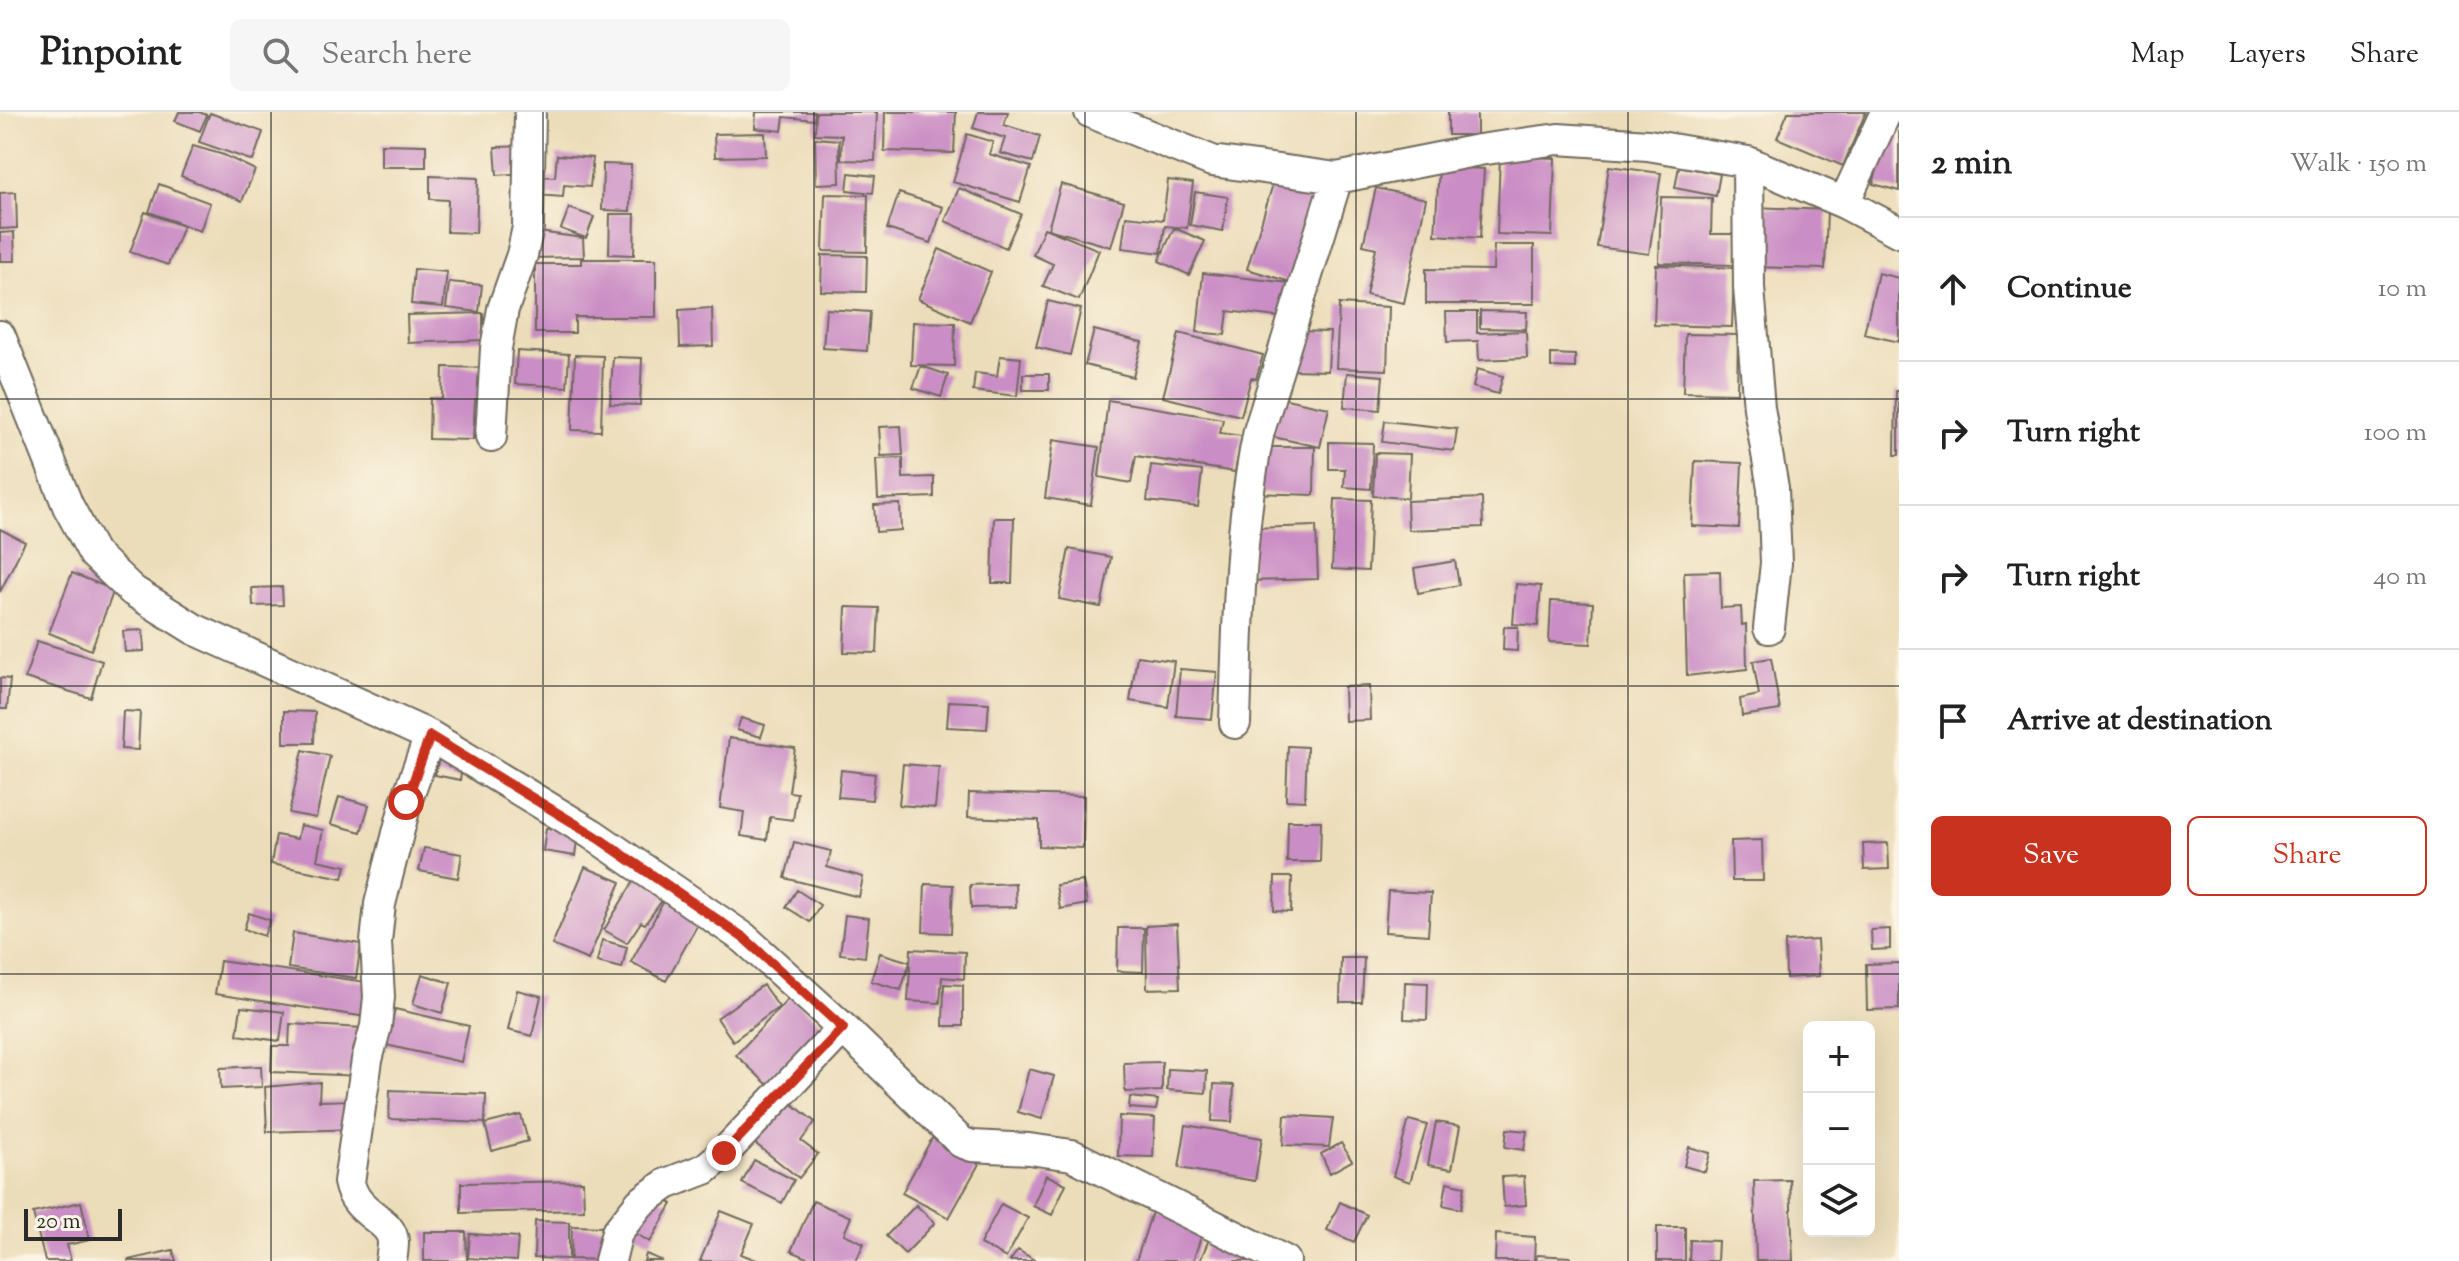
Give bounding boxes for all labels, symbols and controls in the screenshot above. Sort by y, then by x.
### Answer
search box [230,19,790,91]
text: Pinpoint [40,28,182,82]
icon: search [258,33,302,77]
text: Search here [322,34,472,77]
text: Map [2131,35,2184,75]
text: Layers [2228,35,2306,75]
text: Share [2350,35,2419,75]
text: 2 min [1931,140,2012,189]
text: Walk · 150 m [2290,146,2427,183]
icon: ahead [1931,267,1975,311]
text: Continue [2007,268,2132,311]
text: 10 m [2378,271,2427,308]
icon: right [1931,411,1975,455]
text: Turn right [2007,412,2140,455]
text: 100 m [2364,415,2427,452]
icon: right [1931,555,1975,599]
text: Turn right [2007,556,2140,599]
text: 40 m [2373,559,2427,596]
icon: arrive [1931,699,1975,743]
text: Arrive at destination [2007,700,2272,743]
route start [388,784,424,820]
button: Save [1931,816,2171,896]
button: Share [2187,816,2427,896]
map controls [1803,1021,1875,1237]
button: + [1803,1021,1875,1093]
button: − [1803,1093,1875,1165]
route end [706,1135,742,1171]
button: layers [1803,1165,1875,1237]
scale bar [24,1205,122,1241]
text: 20 m [36,1207,81,1239]

